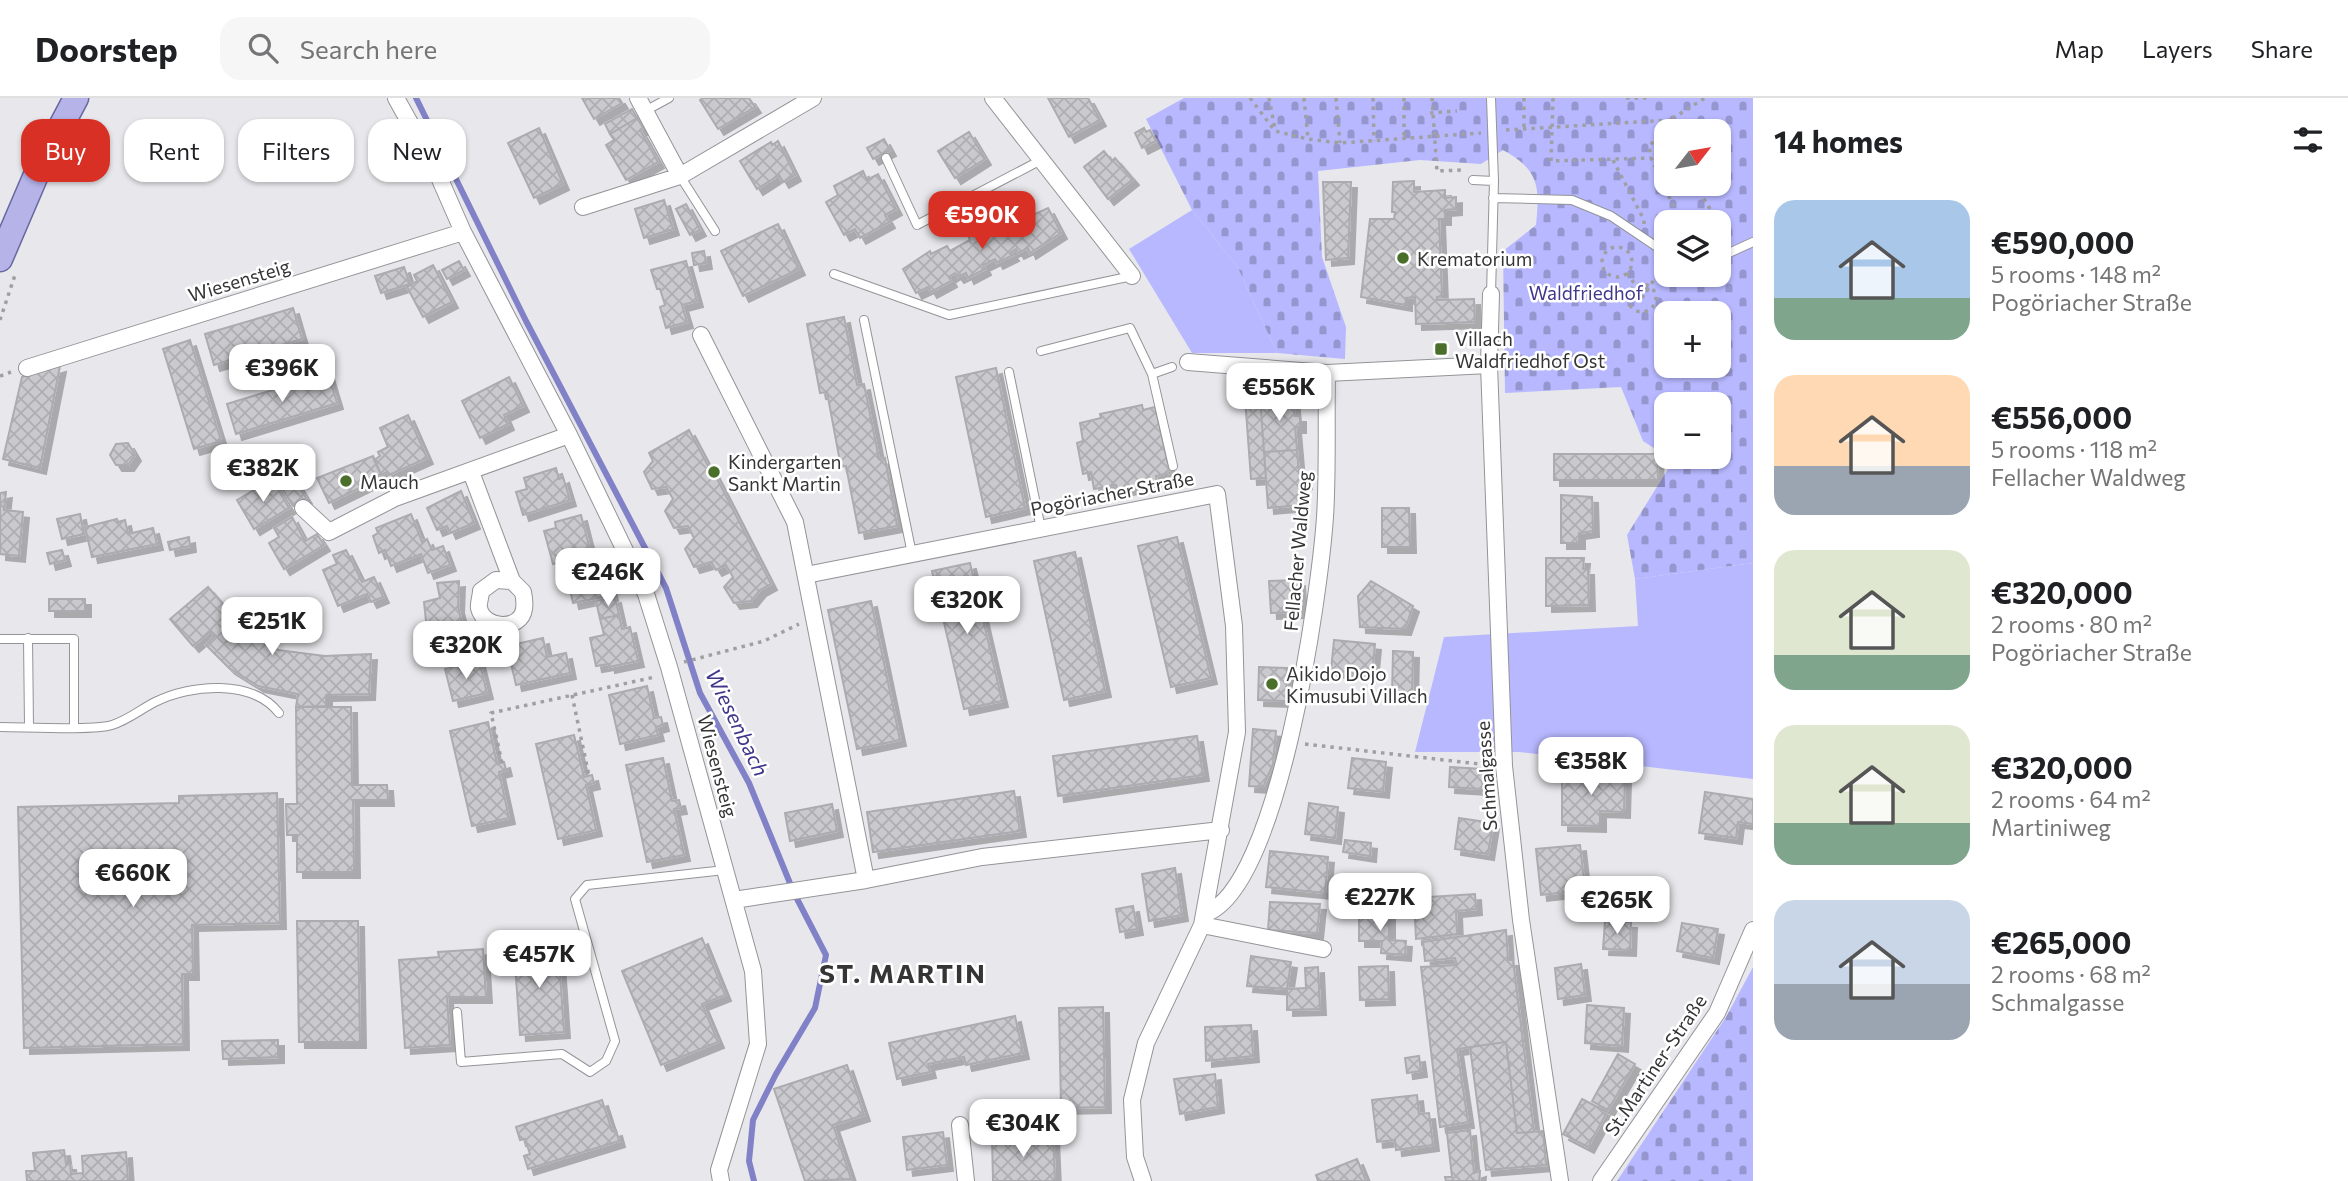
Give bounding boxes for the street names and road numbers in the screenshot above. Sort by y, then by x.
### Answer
street label: Wiesensteig [185,254,293,306]
street label: Pogöriacher Straße [1028,466,1196,520]
street label: Fellacher Waldweg [1279,470,1315,632]
street label: Wiesensteig [693,712,743,820]
street label: Schmalgasse [1471,720,1501,832]
street label: St.Martiner-Straße [1599,990,1711,1140]

